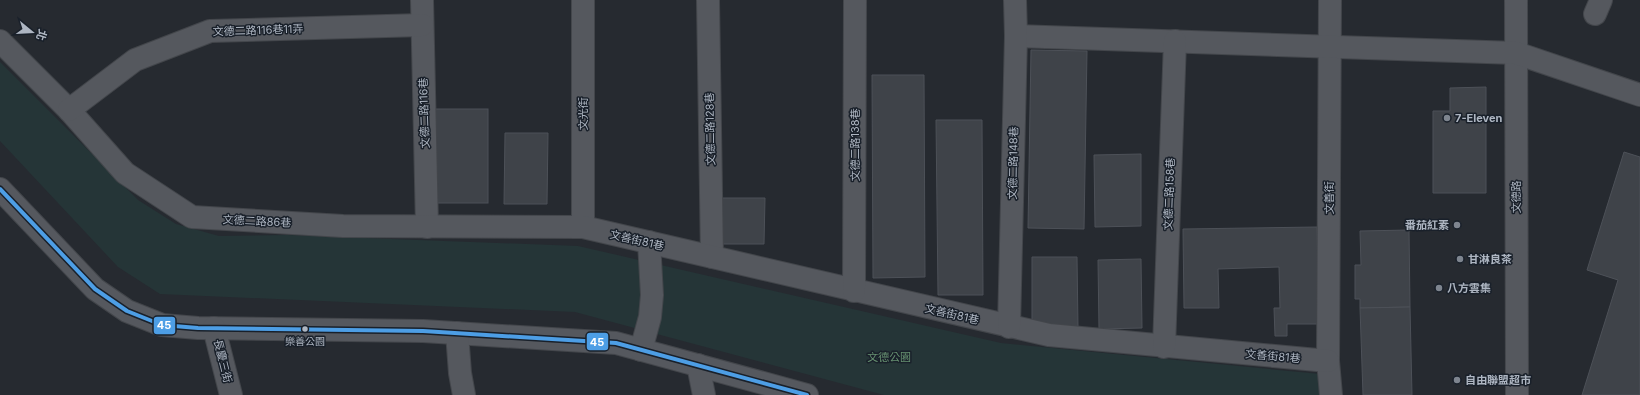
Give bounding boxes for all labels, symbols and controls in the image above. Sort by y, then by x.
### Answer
north arrow [12,12,52,52]
street label: 文德二路116巷11弄 [212,21,304,39]
text: 北 [33,28,50,42]
street label: 文德二路116巷 [416,77,432,149]
street label: 文德二路128巷 [702,92,718,166]
street label: 文光街 [576,98,590,131]
street label: 文德二路138巷 [848,108,862,182]
place label: 7-Eleven [1455,111,1503,125]
marker: 7-Eleven [1442,113,1452,123]
street label: 文德二路148巷 [1005,126,1021,200]
street label: 文德二路158巷 [1161,157,1177,231]
street label: 文德路 [1509,181,1523,214]
street label: 文善街 [1322,182,1336,215]
street label: 文德二路86巷 [222,212,292,230]
place label: 番茄紅素 [1405,218,1449,232]
marker: 番茄紅素 [1452,220,1462,230]
street label: 文善街81巷 [608,227,666,253]
place label: 甘淋良茶 [1468,252,1512,266]
marker: 甘淋良茶 [1455,254,1465,264]
place label: 八方雲集 [1447,281,1491,295]
marker: 八方雲集 [1434,283,1444,293]
street label: 文善街81巷 [923,301,981,327]
line badge: 45 [153,316,176,335]
text: 45 [157,318,171,332]
marker: 樂善公園 [300,324,310,334]
line badge: 45 [586,332,609,351]
place label: 樂善公園 [285,335,325,347]
text: 45 [590,335,604,349]
street label: 長慶三街 [211,338,235,384]
street label: 文善街81巷 [1245,347,1301,365]
park label: 文德公園 [867,350,911,364]
place label: 自由聯盟超市 [1465,373,1531,387]
marker: 自由聯盟超市 [1452,375,1462,385]

